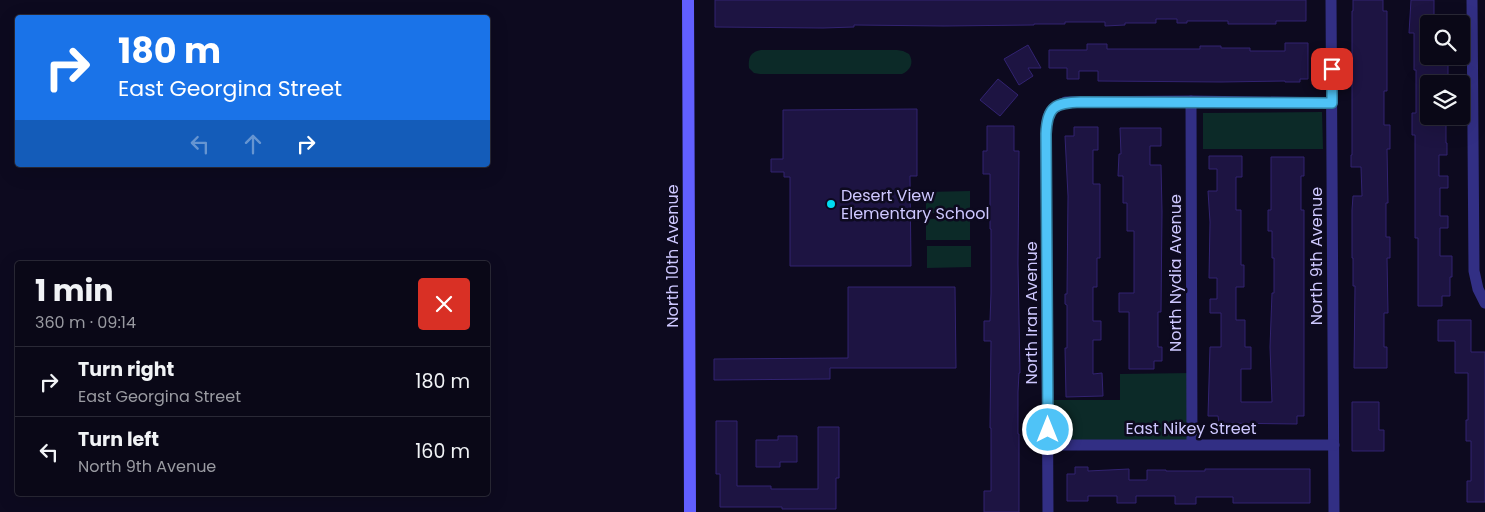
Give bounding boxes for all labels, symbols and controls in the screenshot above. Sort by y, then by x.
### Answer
map controls [1420,15,1470,125]
button: search [1420,15,1470,65]
text: 180 m [118,26,221,75]
icon: right [35,35,100,100]
pin [1311,48,1353,90]
icon: arrive [1318,55,1346,83]
text: East Georgina Street [118,73,342,104]
button: layers [1420,75,1470,125]
icon: left [186,130,214,158]
icon: ahead [239,130,267,158]
icon: right [292,130,320,158]
street label: North 10th Avenue [661,184,684,328]
place label: Desert View Elementary School [841,184,989,225]
street label: North 9th Avenue [1305,187,1328,325]
street label: North Nydia Avenue [1164,194,1187,352]
marker: Desert View Elementary School [825,198,837,210]
street label: North Iran Avenue [1020,241,1043,385]
text: 1 min [35,269,113,312]
button: close [418,278,470,330]
text: 360 m · 09:14 [35,311,136,334]
text: Turn right [78,356,174,383]
icon: right [35,368,63,396]
text: 180 m [415,368,470,395]
text: East Georgina Street [78,385,241,408]
position arrow [1021,403,1073,455]
street label: East Nikey Street [1126,417,1257,440]
text: Turn left [78,426,159,453]
icon: left [35,438,63,466]
text: 160 m [415,438,470,465]
text: North 9th Avenue [78,455,216,478]

